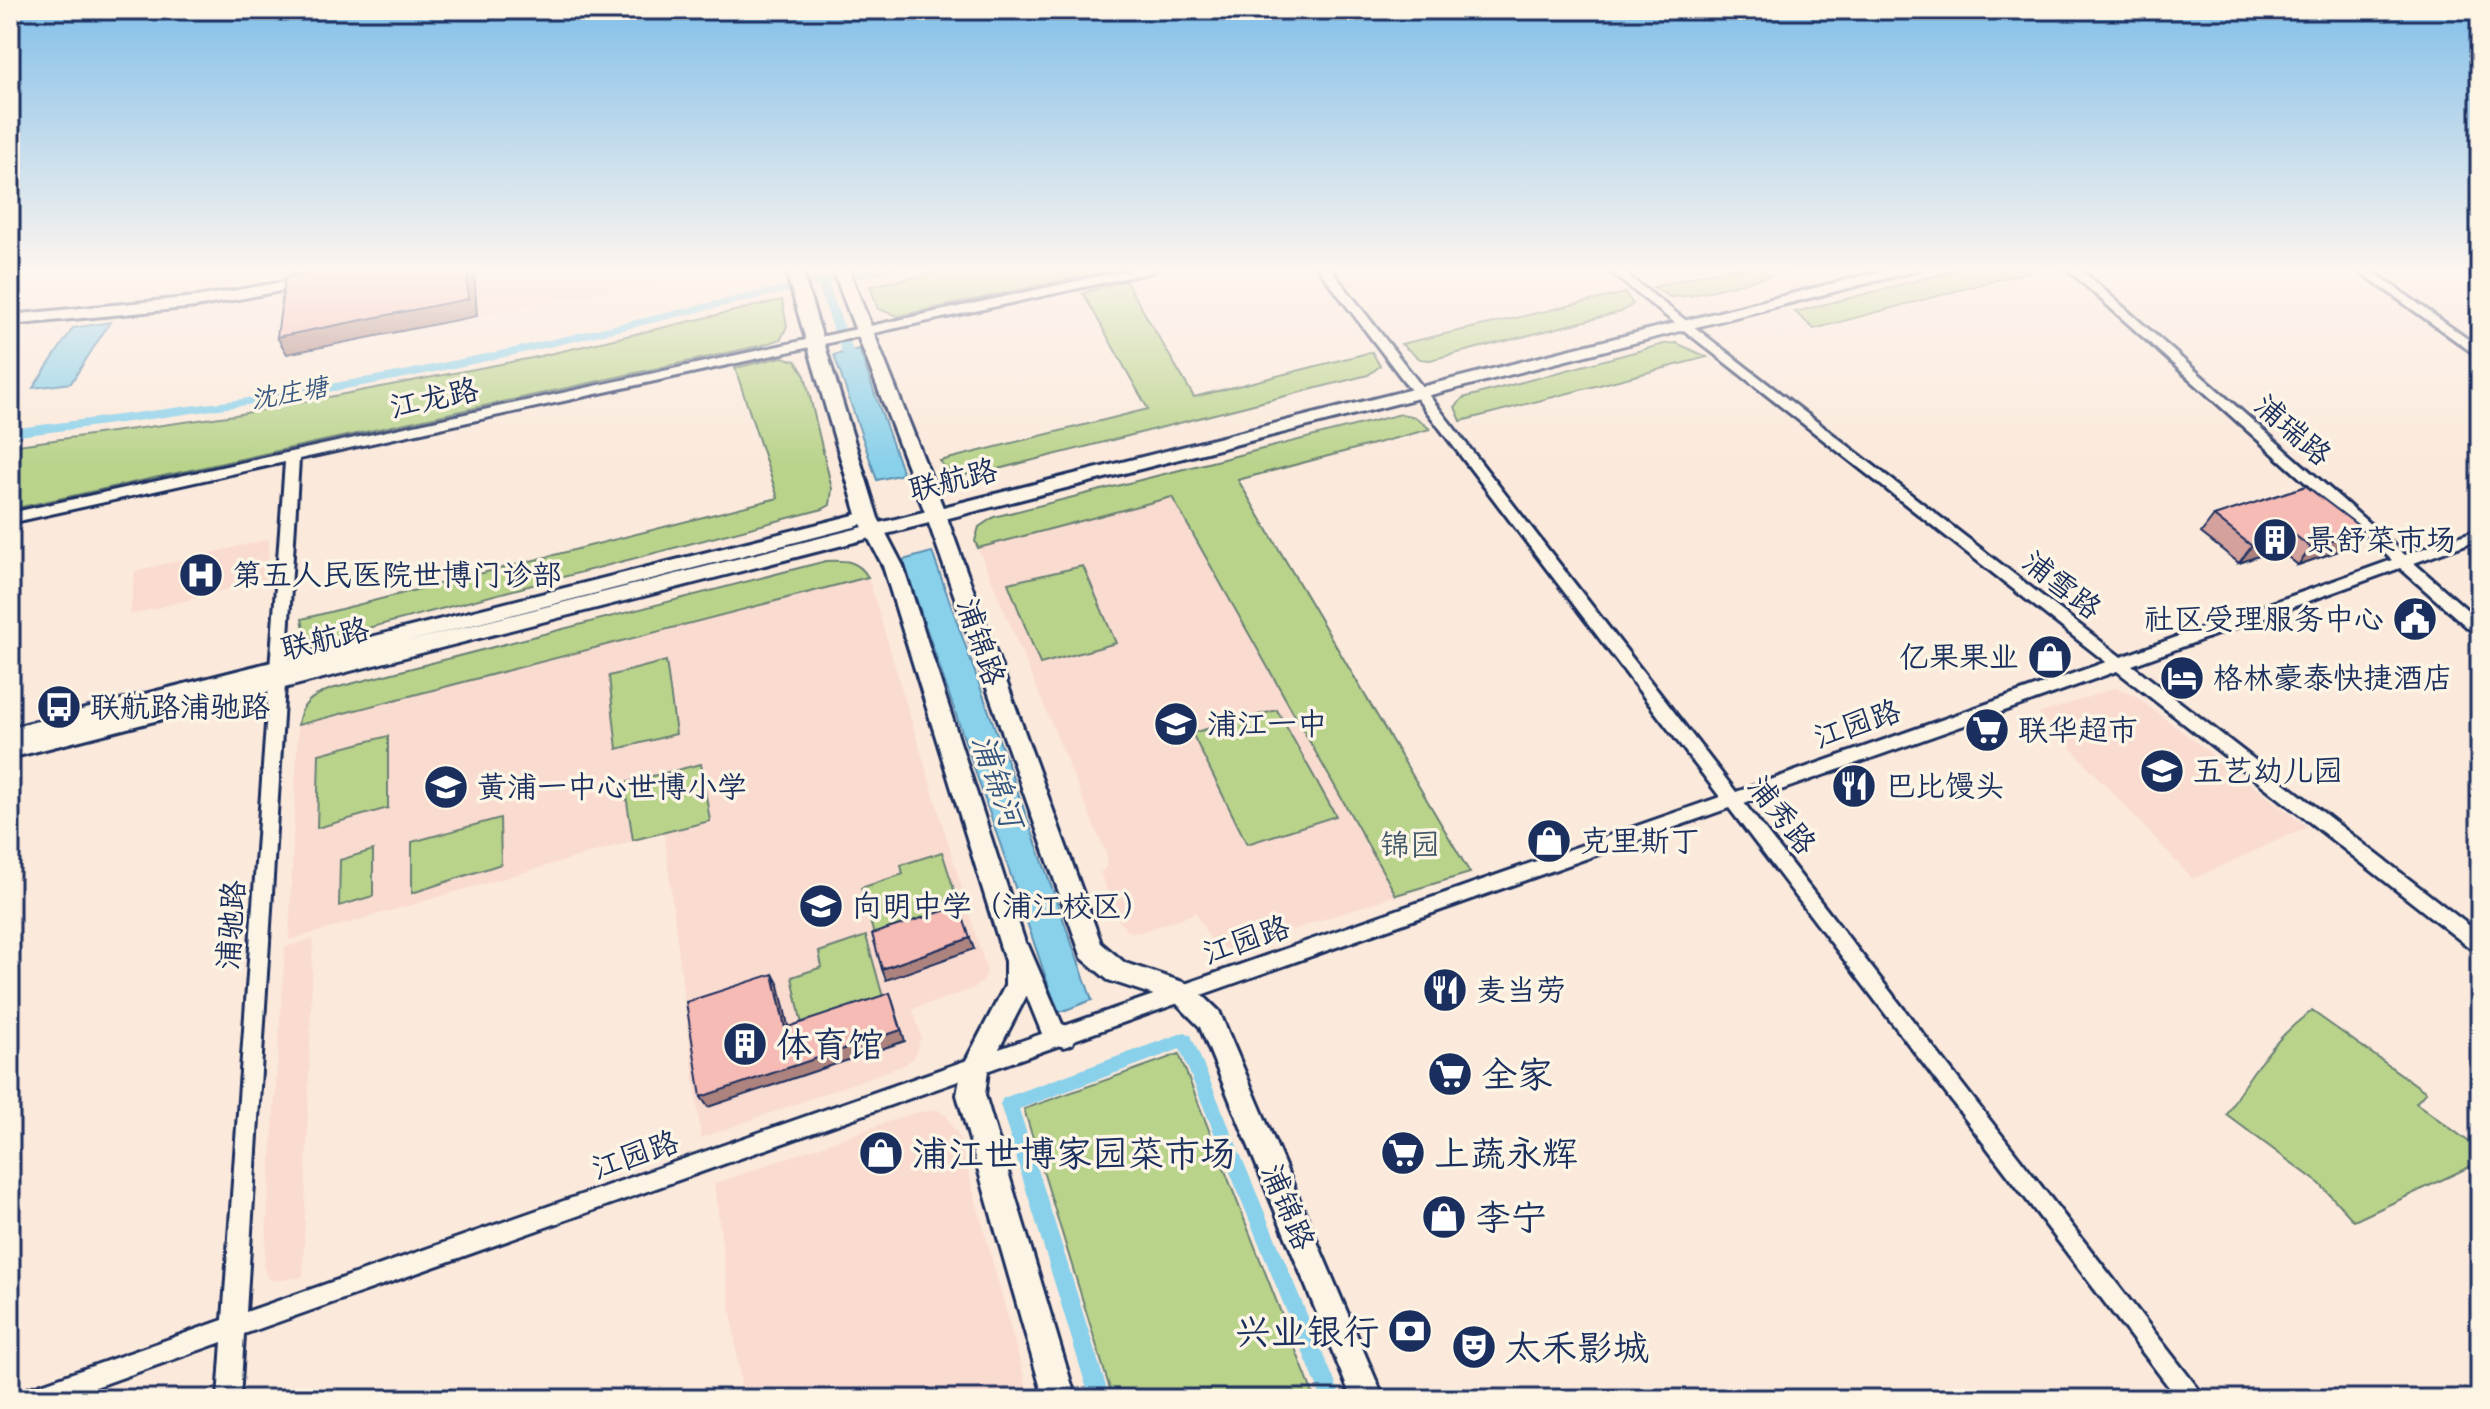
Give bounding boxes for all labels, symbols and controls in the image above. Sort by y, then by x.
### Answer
street label: 江龙路 [384,362,484,434]
water label: 沈庄塘 [247,363,334,422]
street label: 浦瑞路 [2241,380,2345,480]
street label: 联航路 [903,443,1003,517]
place label: 景舒菜市场 [2306,513,2456,567]
building icon: 景舒菜市场 [2251,516,2299,564]
street label: 浦雪路 [2010,536,2114,634]
place label: 第五人民医院世博门诊部 [232,548,562,602]
hospital icon: 第五人民医院世博门诊部 [177,551,225,599]
street label: 浦锦路 [941,591,1021,693]
place label: 社区受理服务中心 [2144,592,2384,646]
public building icon: 社区受理服务中心 [2391,595,2439,643]
street label: 联航路 [275,602,375,676]
place label: 亿果果业 [1899,630,2019,684]
shop icon: 亿果果业 [2026,633,2074,681]
place label: 格林豪泰快捷酒店 [2213,651,2453,705]
hotel icon: 格林豪泰快捷酒店 [2158,654,2206,702]
place label: 联航路浦驰路 [90,680,270,734]
bus stop icon: 联航路浦驰路 [35,683,83,731]
street label: 江园路 [1806,684,1908,764]
place label: 浦江一中 [1207,697,1327,751]
school or university icon: 浦江一中 [1152,700,1200,748]
place label: 联华超市 [2018,703,2138,757]
supermarket icon: 联华超市 [1963,706,2011,754]
water label: 浦锦河 [955,726,1042,841]
place label: 五艺幼儿园 [2193,744,2343,798]
school or university icon: 五艺幼儿园 [2138,747,2186,795]
place label: 巴比馒头 [1885,759,2005,813]
place label: 黄浦一中心世博小学 [477,760,747,814]
restaurant icon: 巴比馒头 [1830,762,1878,810]
school or university icon: 黄浦一中心世博小学 [422,763,470,811]
street label: 浦秀路 [1733,763,1831,867]
place label: 克里斯丁 [1580,814,1700,868]
shop icon: 克里斯丁 [1525,817,1573,865]
park label: 锦园 [1380,818,1440,872]
street label: 浦驰路 [201,878,261,972]
place label: 向明中学（浦江校区） [852,879,1152,933]
school or university icon: 向明中学（浦江校区） [797,882,845,930]
street label: 江园路 [1195,900,1297,980]
place label: 麦当劳 [1476,963,1566,1017]
restaurant icon: 麦当劳 [1421,966,1469,1014]
place label: 体育馆 [776,1013,884,1077]
building icon: 体育馆 [721,1020,769,1068]
place label: 全家 [1481,1043,1553,1107]
supermarket icon: 全家 [1426,1050,1474,1098]
street label: 江园路 [584,1115,686,1195]
place label: 浦江世博家园菜市场 [912,1122,1236,1186]
place label: 上蔬永辉 [1434,1122,1578,1186]
shop icon: 浦江世博家园菜市场 [857,1129,905,1177]
supermarket icon: 上蔬永辉 [1379,1129,1427,1177]
street label: 浦锦路 [1246,1155,1330,1259]
place label: 李宁 [1475,1186,1547,1250]
shop icon: 李宁 [1420,1193,1468,1241]
place label: 兴业银行 [1235,1300,1379,1364]
bank icon: 兴业银行 [1386,1307,1434,1355]
place label: 太禾影城 [1505,1316,1649,1380]
theatre icon: 太禾影城 [1450,1323,1498,1371]

